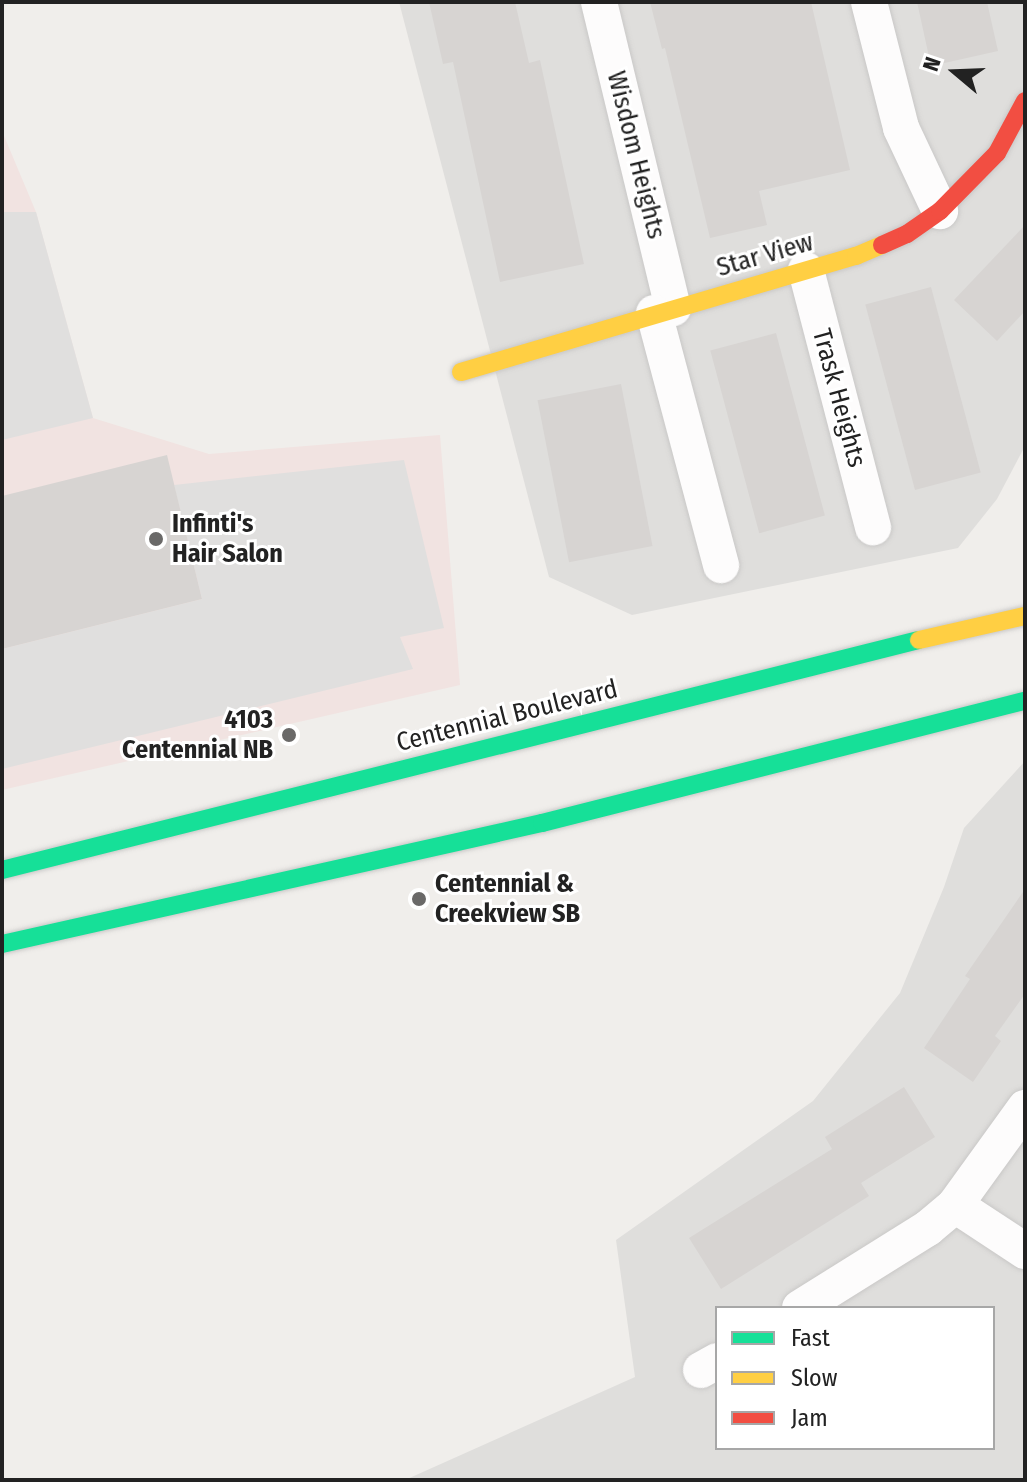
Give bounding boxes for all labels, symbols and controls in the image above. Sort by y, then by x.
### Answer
north arrow [915,32,995,112]
text: N [917,53,947,75]
street label: Wisdom Heights [600,68,672,242]
street label: Star View [713,226,817,284]
street label: Trask Heights [806,325,872,471]
place label: Infinti's Hair Salon [172,508,283,570]
marker: Infinti's Hair Salon [147,530,165,548]
street label: Centennial Boulevard [393,673,621,759]
place label: 4103 Centennial NB [122,704,273,766]
marker: 4103 Centennial NB [280,726,298,744]
place label: Centennial & Creekview SB [435,868,580,930]
marker: Centennial & Creekview SB [410,890,428,908]
legend [715,1306,995,1450]
text: Fast [791,1324,830,1352]
text: Slow [791,1364,837,1392]
text: Jam [791,1404,828,1432]

